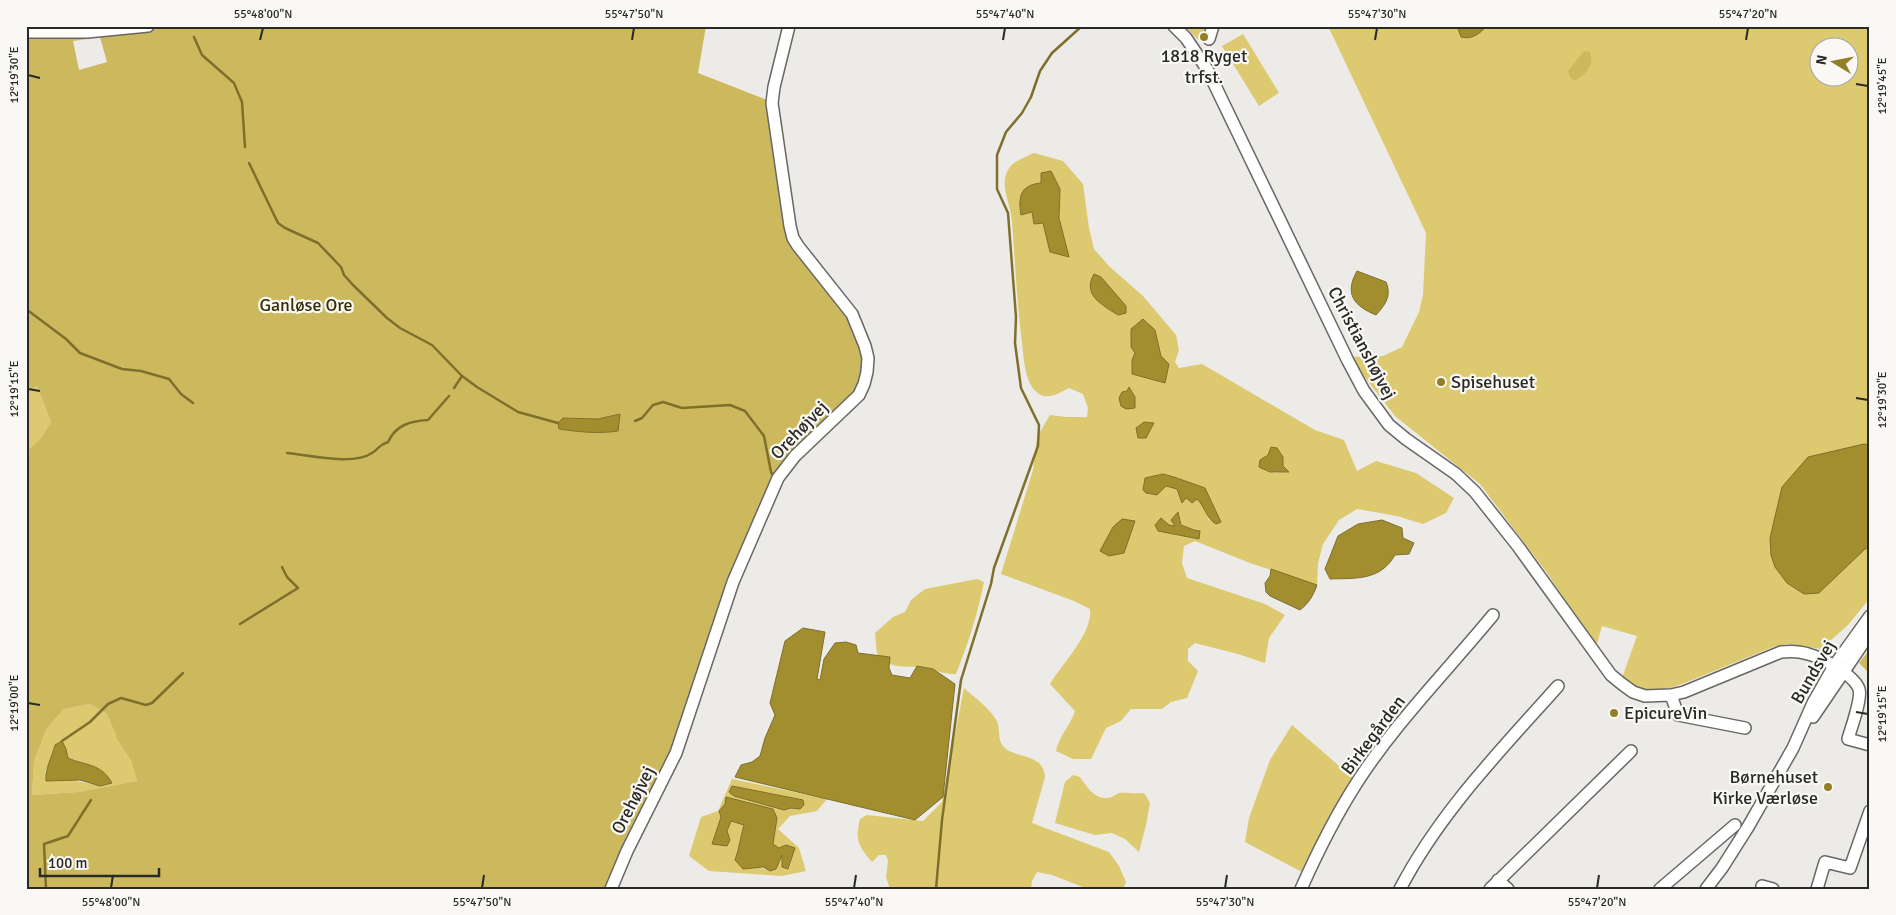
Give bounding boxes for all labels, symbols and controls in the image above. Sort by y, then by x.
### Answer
text: 55°48'00"N [234,7,292,22]
text: 55°47'50"N [605,7,663,22]
text: 55°47'40"N [976,7,1034,22]
text: 55°47'30"N [1348,7,1406,22]
text: 55°47'20"N [1719,7,1777,22]
marker: 1818 Ryget trfst. [1198,31,1210,43]
north arrow [1808,38,1858,88]
place label: 1818 Ryget trfst. [1161,45,1247,88]
text: 12°19'30"E [7,46,22,104]
text: N [1812,54,1831,66]
text: 12°19'45"E [1875,57,1890,115]
street label: Christianshøjvej [1323,283,1401,403]
park label: Ganløse Ore [259,294,353,316]
text: 12°19'15"E [7,360,22,418]
place label: Spisehuset [1451,371,1535,393]
text: 12°19'30"E [1875,371,1890,429]
marker: Spisehuset [1435,376,1447,388]
street label: Orehøjvej [766,396,832,464]
street label: Bundsvej [1786,636,1840,708]
text: 12°19'00"E [7,674,22,732]
text: 12°19'15"E [1875,685,1890,743]
street label: Birkegården [1336,691,1410,779]
place label: EpicureVin [1624,702,1707,724]
marker: EpicureVin [1608,707,1620,719]
street label: Orehøjvej [607,762,659,838]
place label: Børnehuset Kirke Værløse [1712,766,1818,809]
marker: Børnehuset Kirke Værløse [1822,781,1834,793]
scale bar [40,845,159,877]
text: 100 m [48,854,88,872]
text: 55°48'00"N [82,895,140,910]
text: 55°47'50"N [453,895,511,910]
text: 55°47'40"N [825,895,883,910]
text: 55°47'30"N [1196,895,1254,910]
text: 55°47'20"N [1568,895,1626,910]

